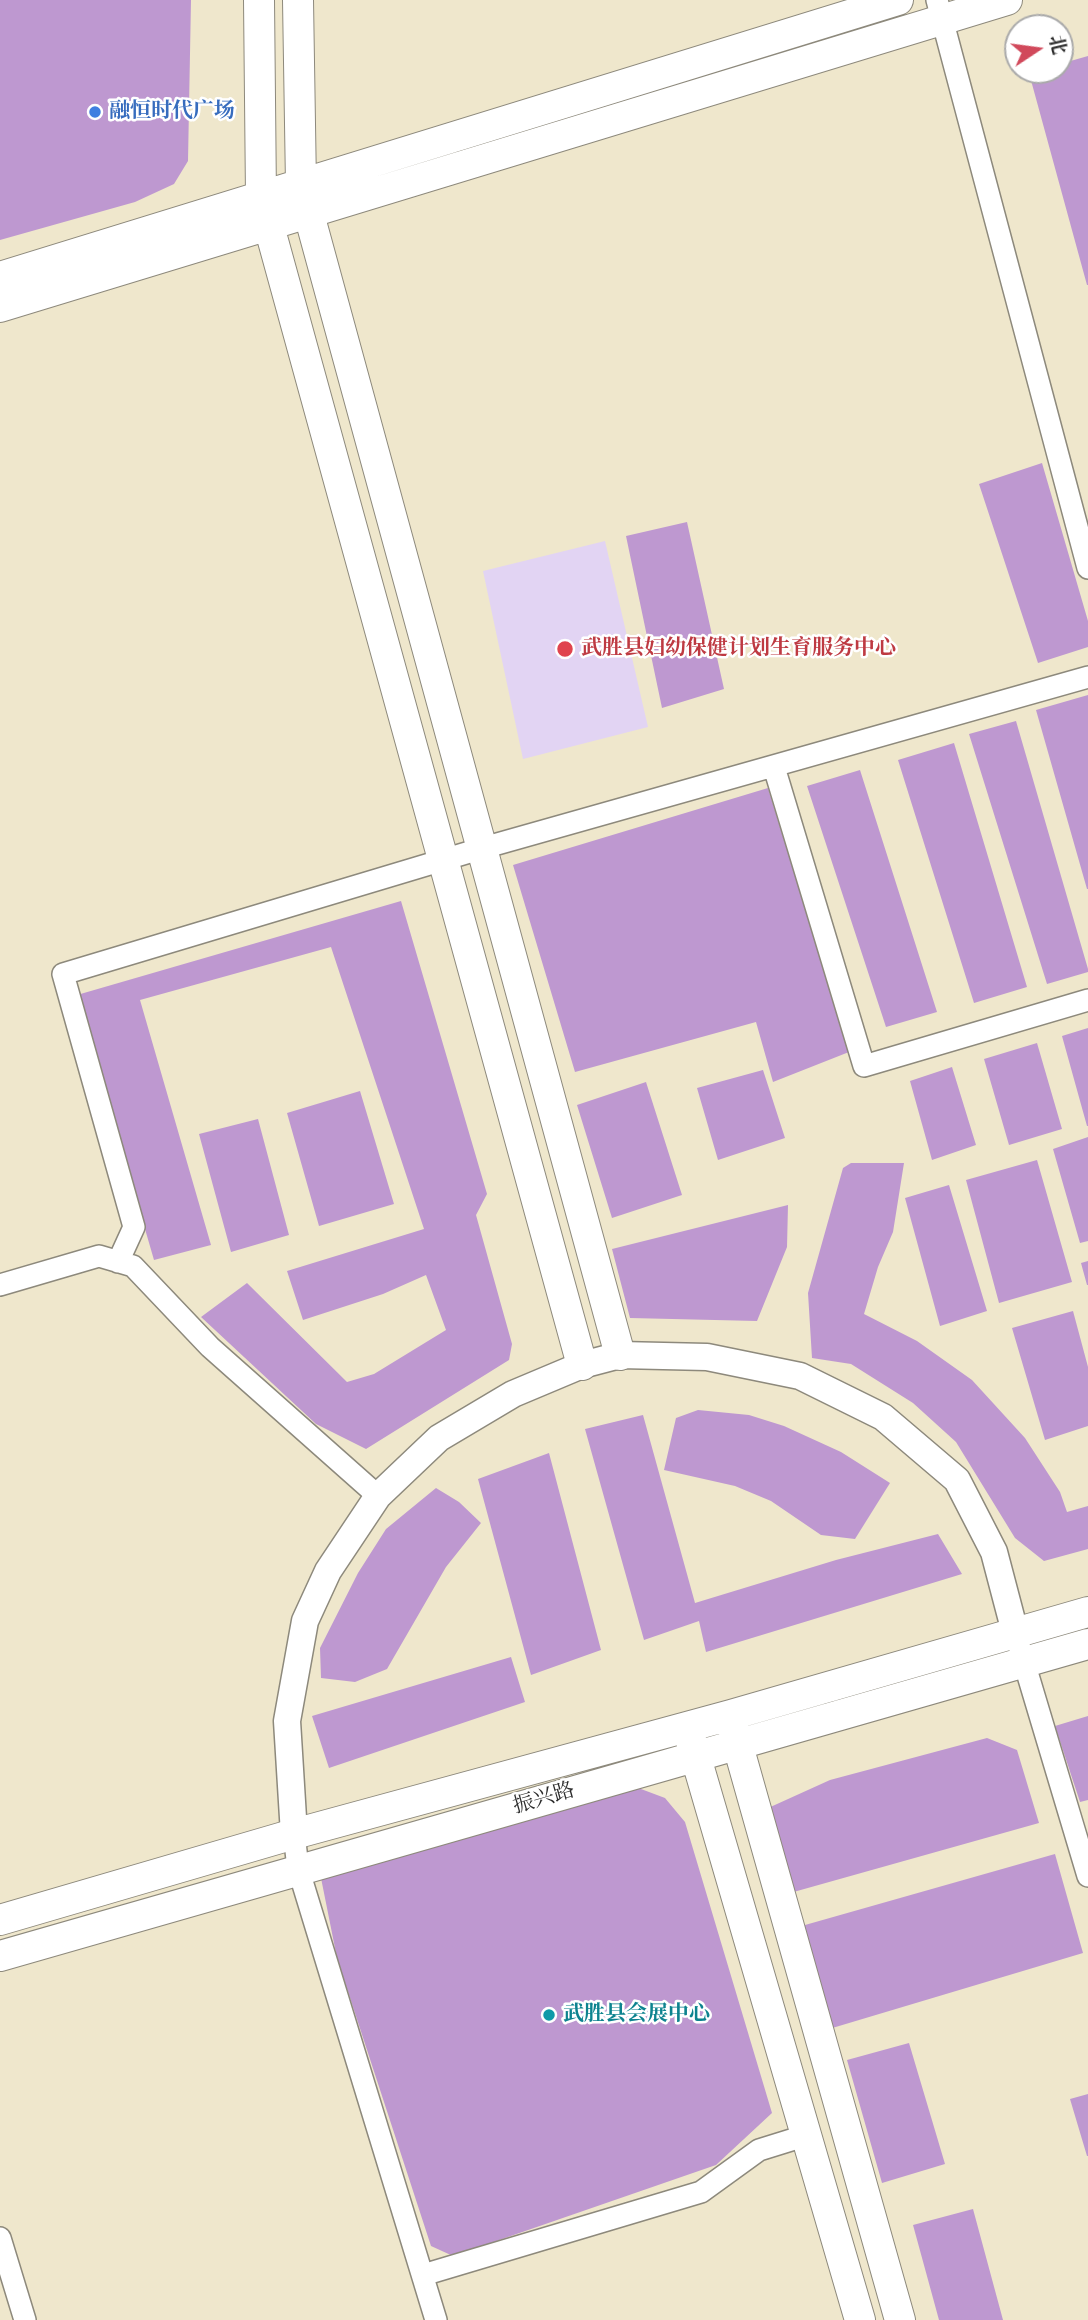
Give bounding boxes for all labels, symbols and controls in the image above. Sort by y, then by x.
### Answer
north arrow [1004,14,1074,84]
text: 北 [1045,33,1071,56]
place label: 融恒时代广场 [109,99,235,125]
marker: 融恒时代广场 [87,104,103,120]
place label: 武胜县妇幼保健计划生育服务中心 [581,636,896,662]
marker: 武胜县妇幼保健计划生育服务中心 [555,639,575,659]
street label: 振兴路 [510,1778,578,1820]
place label: 武胜县会展中心 [563,2002,710,2028]
marker: 武胜县会展中心 [541,2007,557,2023]

